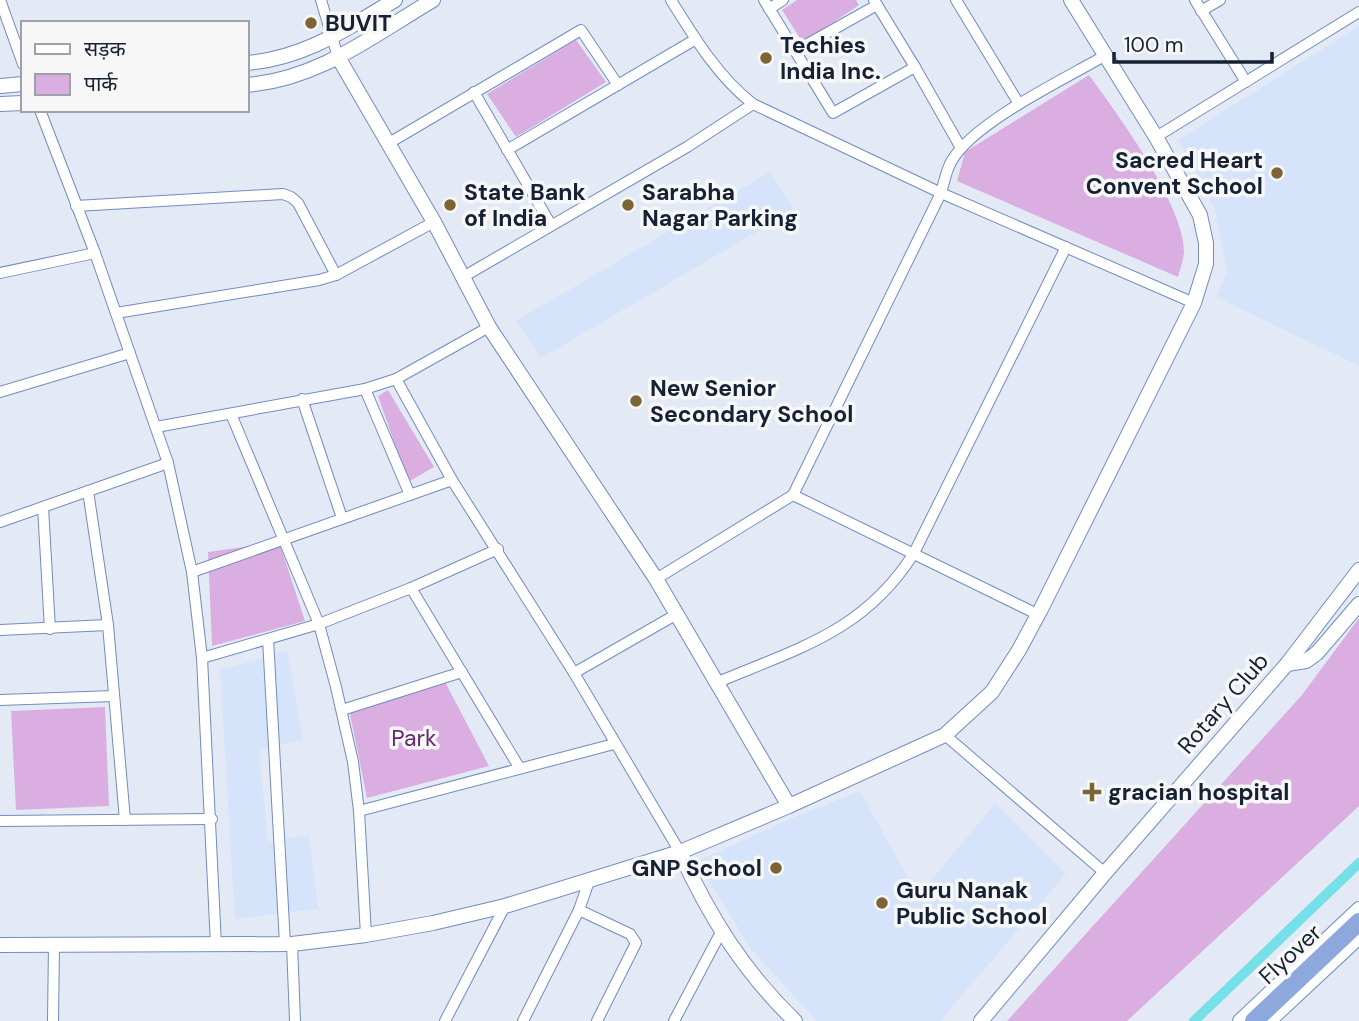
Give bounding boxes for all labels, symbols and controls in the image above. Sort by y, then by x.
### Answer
place label: BUVIT [325,8,392,38]
marker: BUVIT [303,15,319,31]
legend [21,21,248,112]
scale bar [1114,21,1272,65]
place label: Techies India Inc. [780,30,881,86]
text: 100 m [1124,31,1184,59]
text: सड़क [84,35,126,63]
marker: Techies India Inc. [758,50,774,66]
text: पार्क [84,70,118,98]
place label: Sacred Heart Convent School [1086,145,1263,201]
marker: Sacred Heart Convent School [1269,165,1285,181]
place label: State Bank of India [464,177,586,233]
place label: Sarabha Nagar Parking [642,177,798,233]
marker: State Bank of India [442,197,458,213]
marker: Sarabha Nagar Parking [620,197,636,213]
place label: New Senior Secondary School [650,373,853,429]
marker: New Senior Secondary School [628,393,644,409]
street label: Rotary Club [1171,646,1275,760]
park label: Park [391,723,437,753]
place label: gracian hospital [1108,777,1289,807]
marker: gracian hospital [1082,782,1102,802]
place label: GNP School [632,853,762,883]
marker: GNP School [768,860,784,876]
place label: Guru Nanak Public School [896,875,1047,931]
marker: Guru Nanak Public School [874,895,890,911]
street label: Flyover [1252,917,1328,991]

